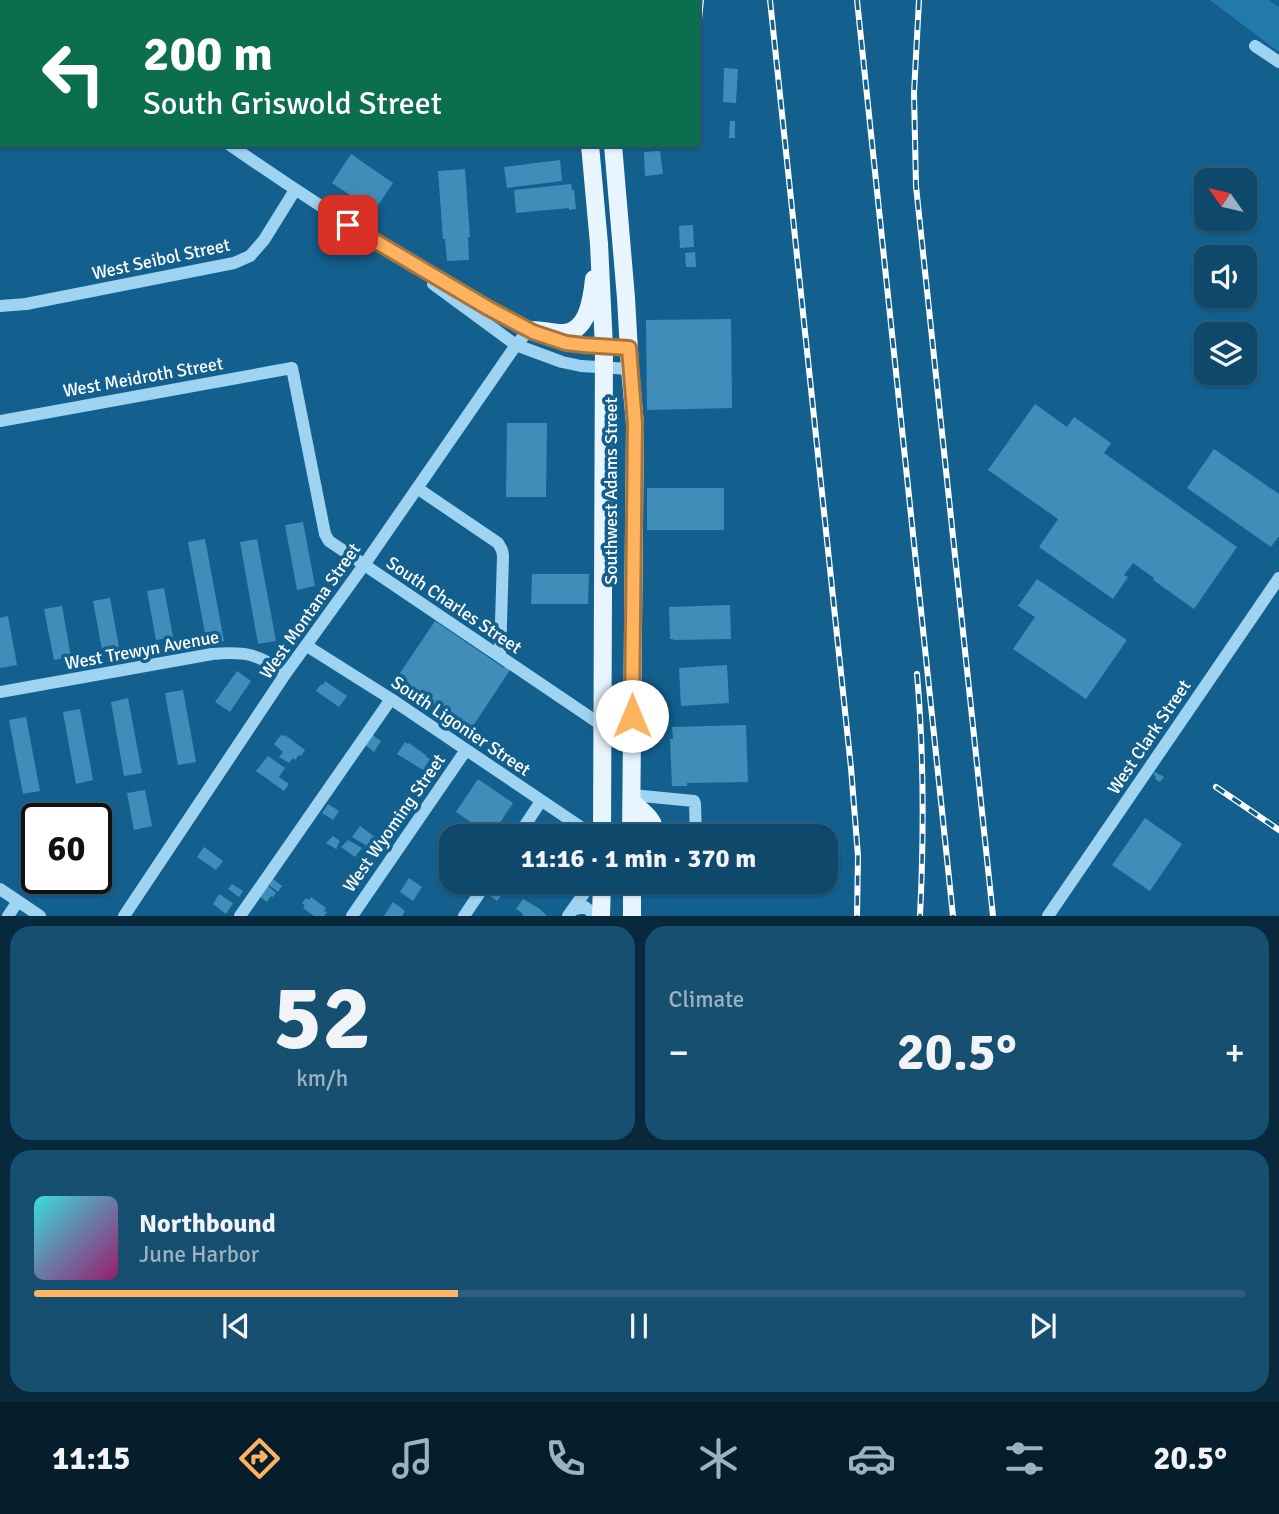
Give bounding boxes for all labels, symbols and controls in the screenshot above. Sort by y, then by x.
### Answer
text: 200 m [143,24,273,84]
icon: left [28,28,119,119]
text: South Griswold Street [143,84,442,123]
north arrow [1194,168,1256,231]
map controls [1194,168,1257,385]
pin [318,195,378,255]
icon: arrive [329,206,367,244]
street label: West Seibol Street [90,234,232,284]
button: sound [1194,245,1257,308]
button: layers [1194,322,1257,385]
street label: West Meidroth Street [61,352,225,402]
street label: Southwest Adams Street [600,397,622,585]
street label: West Montana Street [255,539,365,683]
street label: South Charles Street [382,552,526,658]
street label: West Trewyn Avenue [63,626,221,674]
street label: South Ligonier Street [387,671,535,781]
street label: West Clark Street [1103,675,1195,799]
position arrow [595,679,669,753]
street label: West Wyoming Street [338,750,450,896]
speed limit sign: 60 [21,803,112,894]
text: 11:16 · 1 min · 370 m [521,843,756,875]
text: 52 [273,962,371,1075]
text: Climate [669,985,744,1014]
text: 20.5° [897,1020,1017,1084]
text: − [669,1029,689,1076]
text: + [1224,1029,1245,1076]
text: km/h [296,1064,348,1093]
text: Northbound [139,1208,276,1240]
text: June Harbor [139,1240,259,1269]
icon: previous [217,1307,255,1345]
icon: pause [620,1307,658,1345]
icon: next [1024,1307,1062,1345]
icon: directions [235,1434,284,1483]
icon: music [388,1434,437,1483]
icon: phone [541,1434,590,1483]
icon: climate [694,1434,743,1483]
icon: car [847,1434,896,1483]
icon: filters [1000,1434,1049,1483]
text: 11:15 [52,1439,131,1478]
text: 20.5° [1153,1439,1227,1478]

